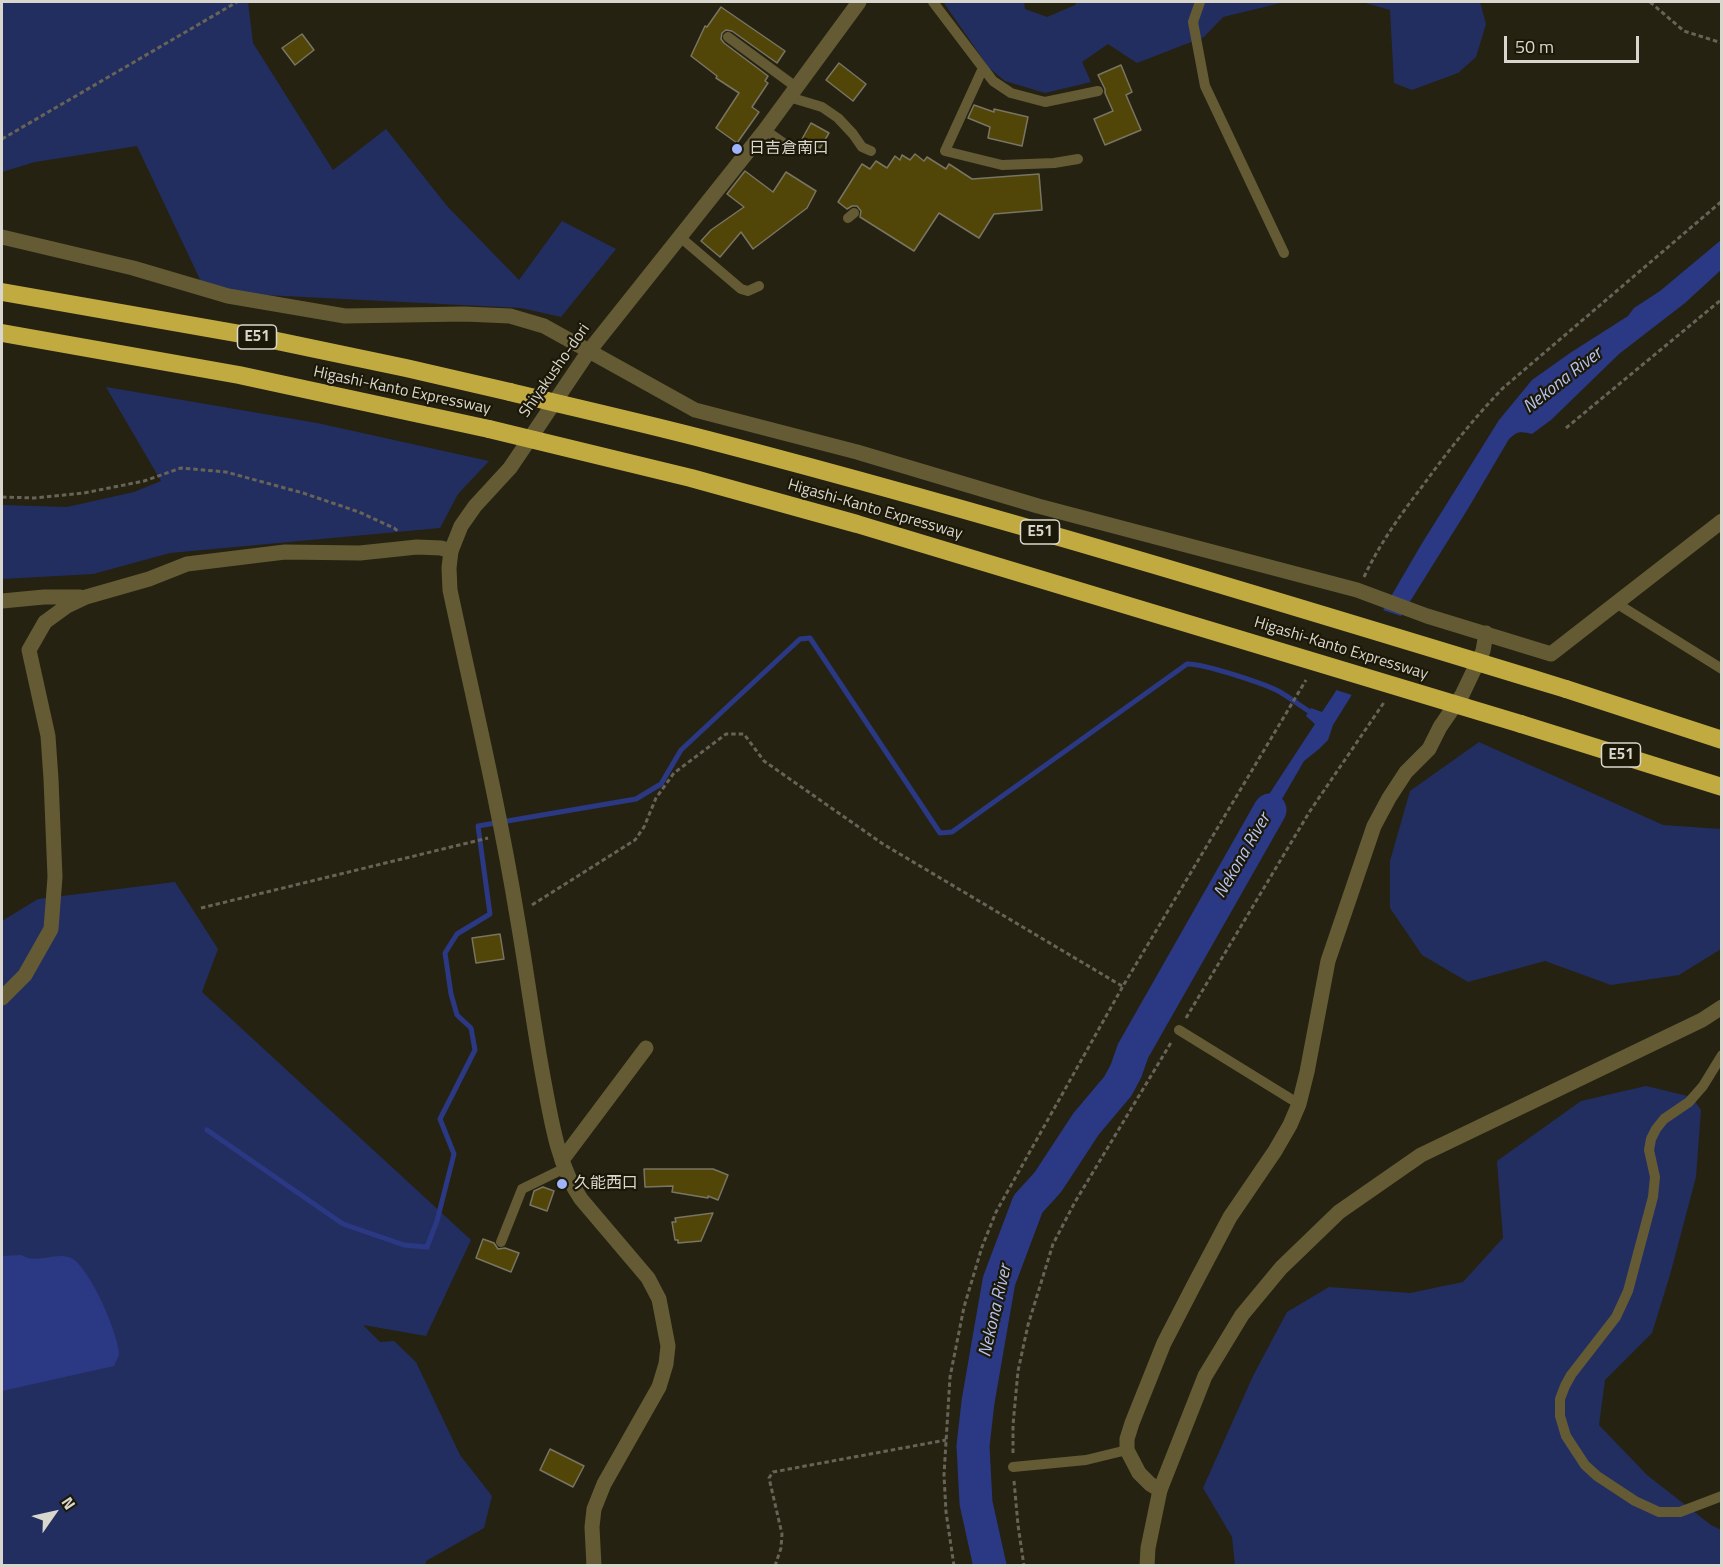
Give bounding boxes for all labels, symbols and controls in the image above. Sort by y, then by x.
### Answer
scale bar [1507,24,1642,62]
text: 50 m [1515,33,1554,60]
place label: 日吉倉南口 [749,139,829,159]
marker: 日吉倉南口 [730,142,744,156]
street label: Shiyakusho-dori [516,320,594,422]
road number: E51 [238,325,276,349]
water label: Nekona River [1519,344,1607,418]
street label: Higashi-Kanto Expressway [312,363,492,419]
street label: Higashi-Kanto Expressway [785,476,965,544]
road number: E51 [1020,520,1060,544]
street label: Higashi-Kanto Expressway [1252,613,1430,685]
road number: E51 [1602,743,1640,767]
water label: Nekona River [1210,810,1276,902]
place label: 久能西口 [574,1174,638,1194]
marker: 久能西口 [555,1177,569,1191]
water label: Nekona River [975,1263,1017,1359]
north arrow [24,1483,84,1543]
text: N [56,1492,82,1514]

